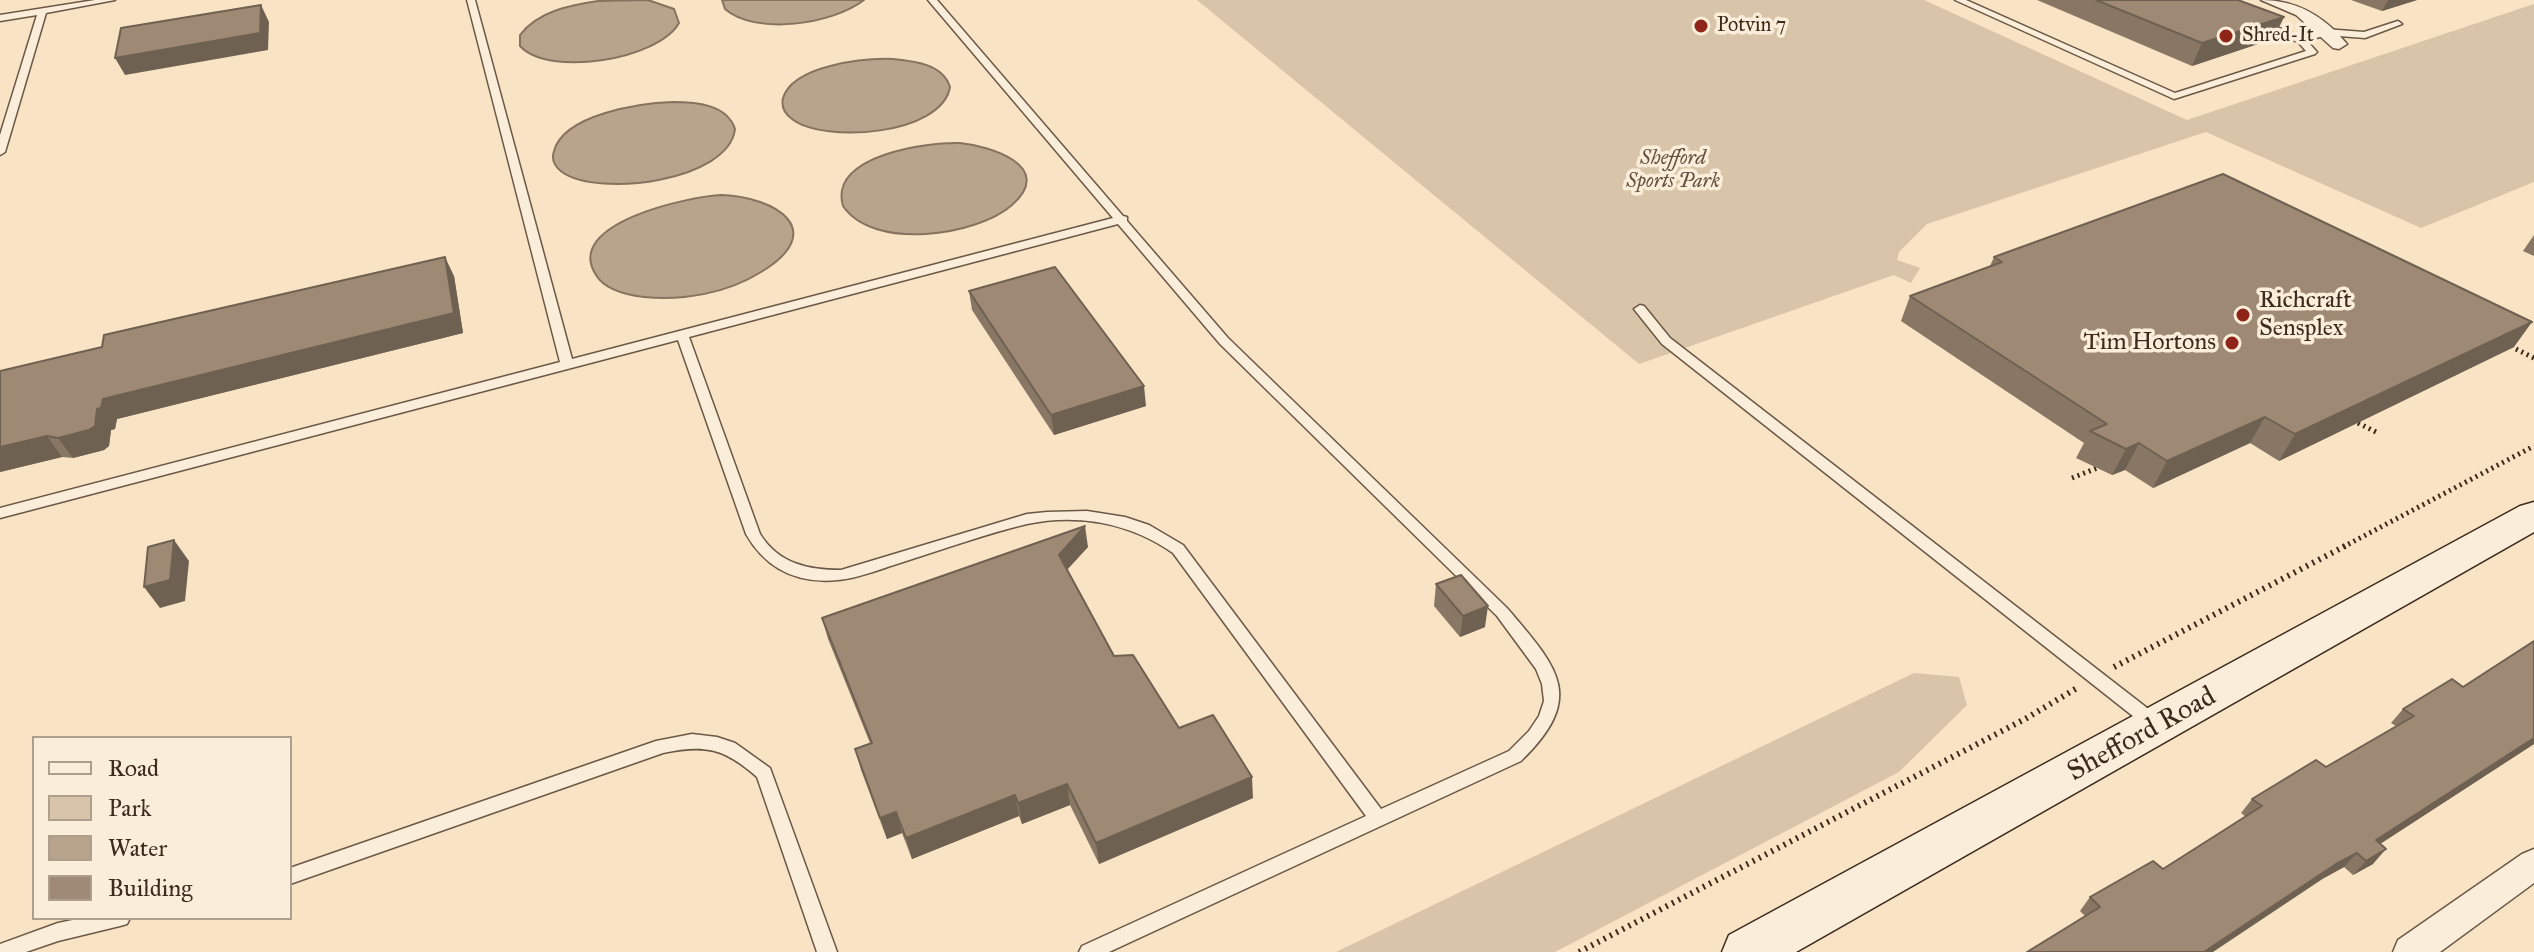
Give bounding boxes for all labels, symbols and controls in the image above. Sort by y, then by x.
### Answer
place label: Potvin 7 [1717,14,1786,38]
marker: Potvin 7 [1692,17,1710,35]
place label: Shred-It [2242,24,2314,48]
marker: Shred-It [2217,27,2235,45]
park label: Shefford Sports Park [1626,147,1720,194]
place label: Richcraft Sensplex [2259,287,2352,343]
marker: Richcraft Sensplex [2234,306,2252,324]
place label: Tim Hortons [2083,329,2216,357]
marker: Tim Hortons [2223,334,2241,352]
street label: Shefford Road [2062,680,2222,790]
legend [32,736,292,920]
text: Road [108,753,159,783]
text: Park [108,793,151,823]
text: Water [108,833,167,863]
text: Building [108,873,193,903]

